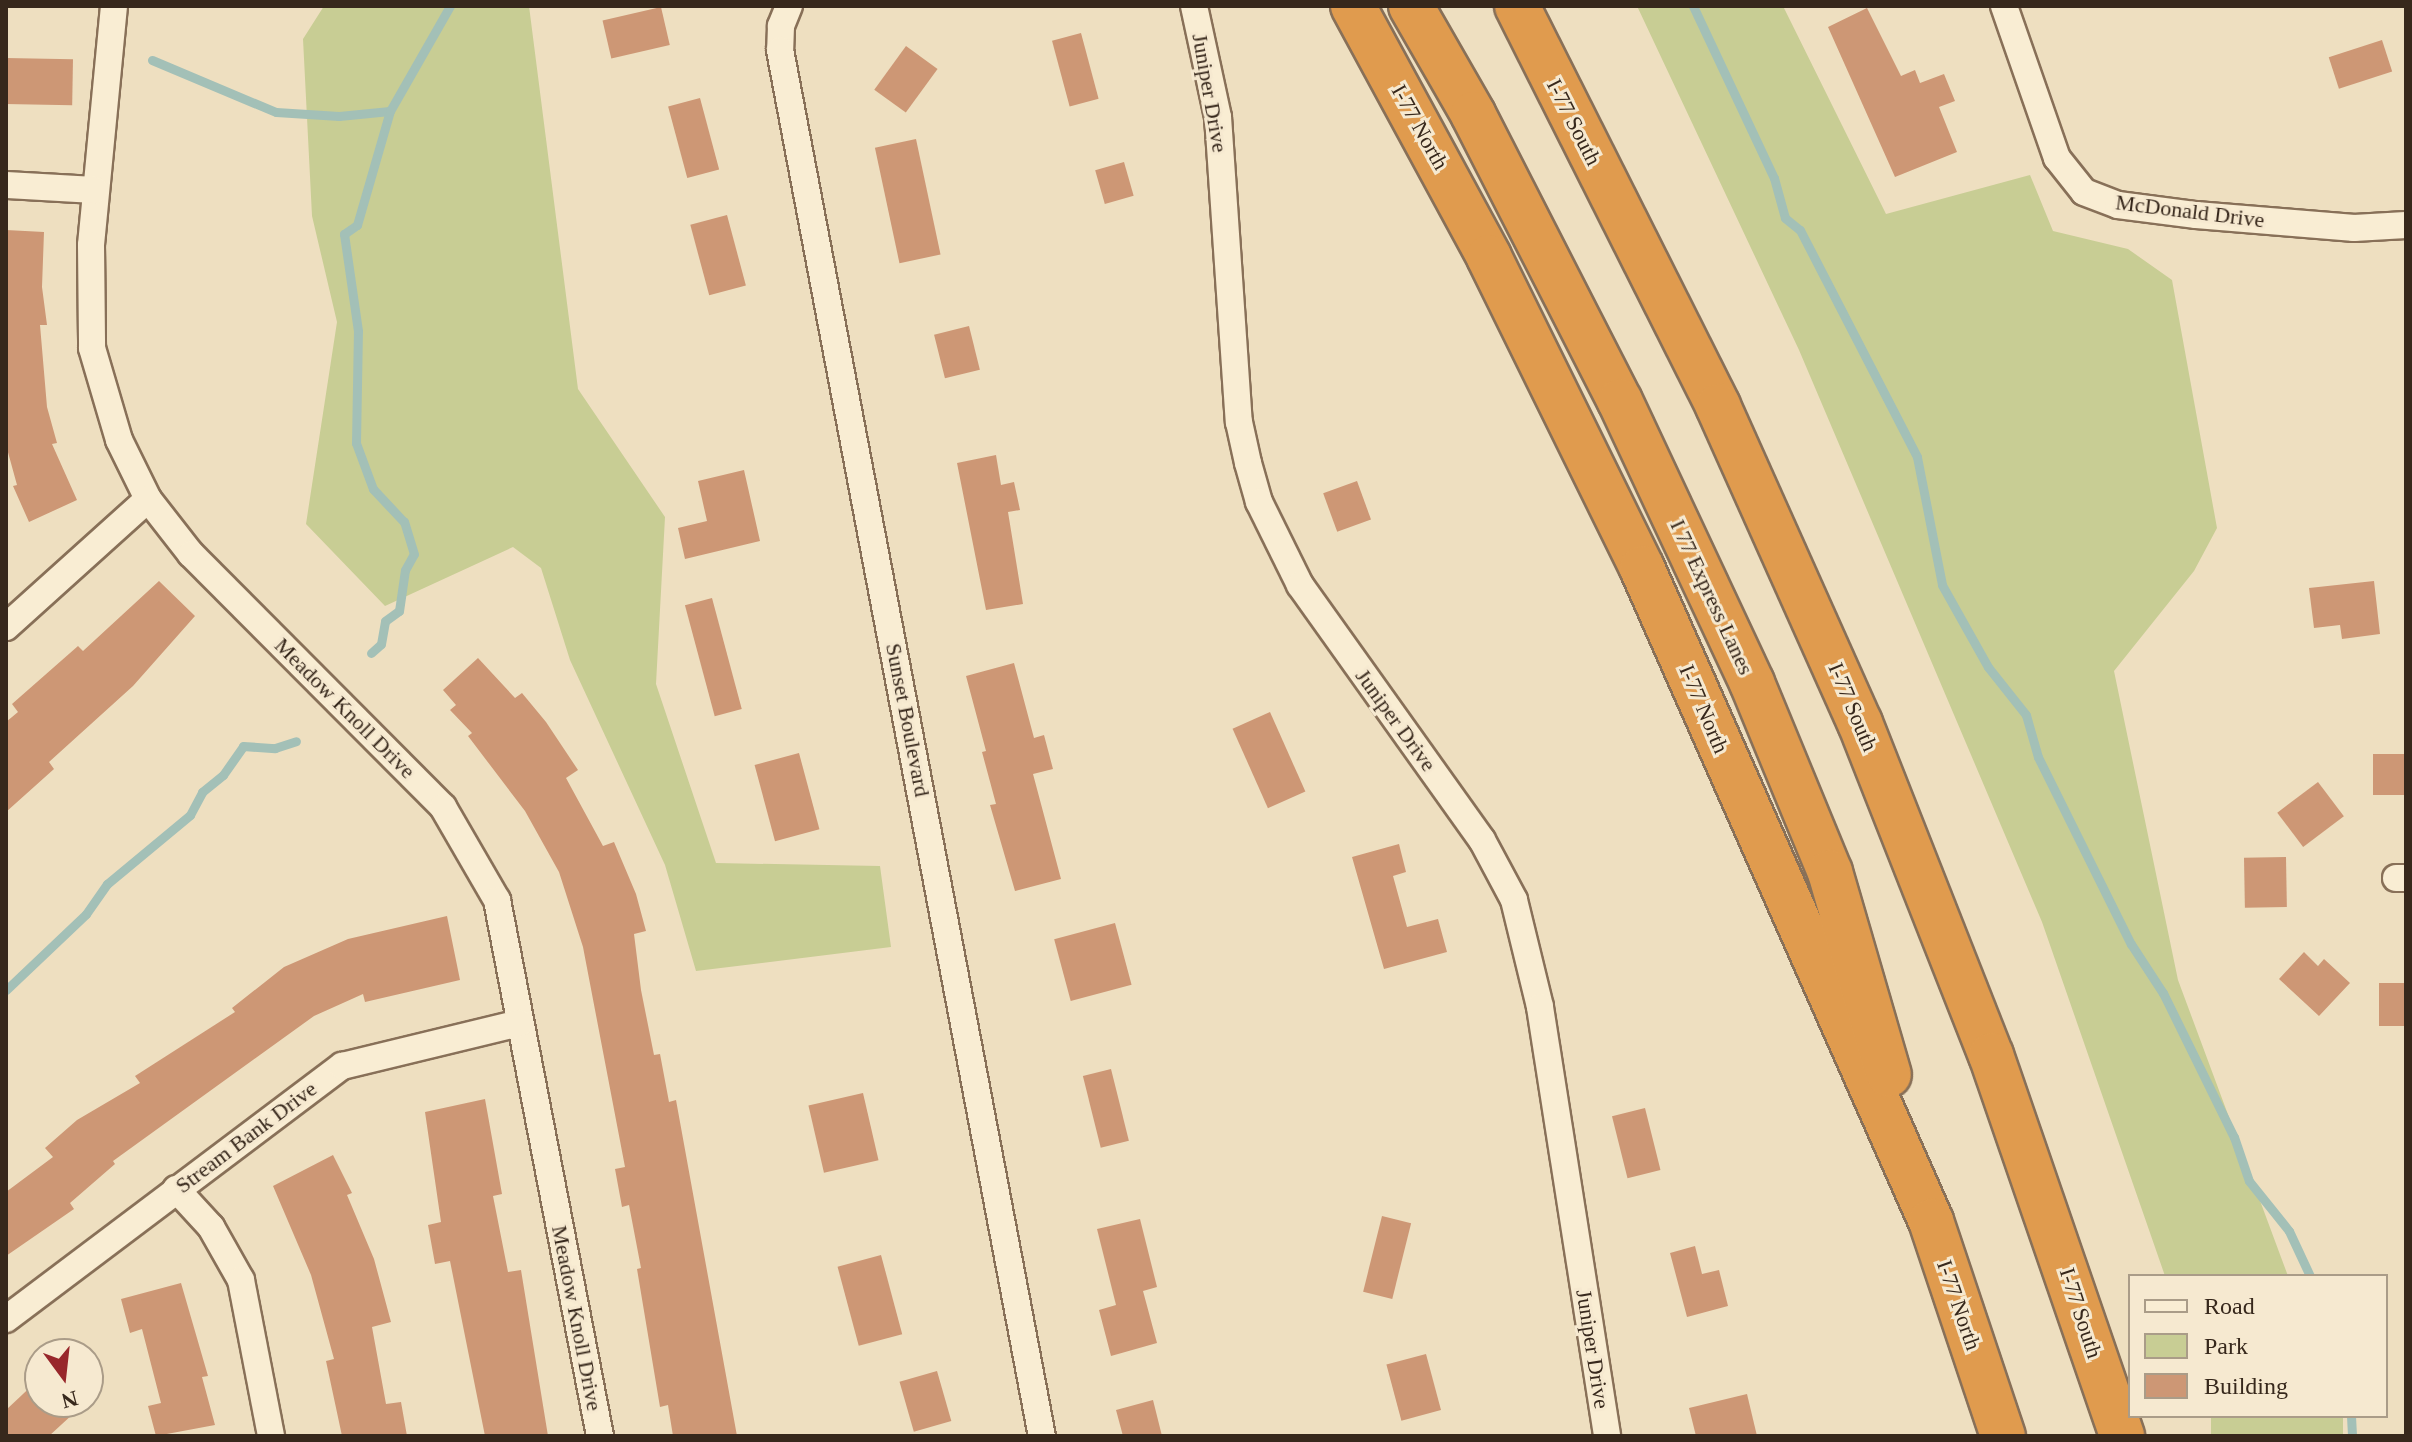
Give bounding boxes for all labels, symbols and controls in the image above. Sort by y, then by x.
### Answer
street label: Juniper Drive [1187,31,1233,155]
street label: I-77 South [1541,74,1607,170]
street label: I-77 North [1386,80,1454,174]
street label: McDonald Drive [2114,189,2266,233]
street label: I 77 Express Lanes [1665,515,1759,679]
street label: Meadow Knoll Drive [269,632,421,784]
street label: Sunset Boulevard [880,641,936,799]
street label: I-77 South [1823,659,1883,755]
street label: I-77 North [1674,661,1734,757]
street label: Juniper Drive [1350,664,1442,776]
street label: Stream Bank Drive [170,1075,322,1199]
street label: Meadow Knoll Drive [546,1223,608,1413]
street label: I-77 North [1931,1257,1987,1353]
street label: I-77 South [2054,1264,2108,1362]
legend [2128,1274,2388,1418]
street label: Juniper Drive [1571,1287,1615,1411]
text: Road [2204,1293,2255,1319]
text: Park [2204,1333,2248,1359]
north arrow [24,1338,104,1418]
text: Building [2204,1373,2288,1399]
text: N [59,1386,81,1414]

